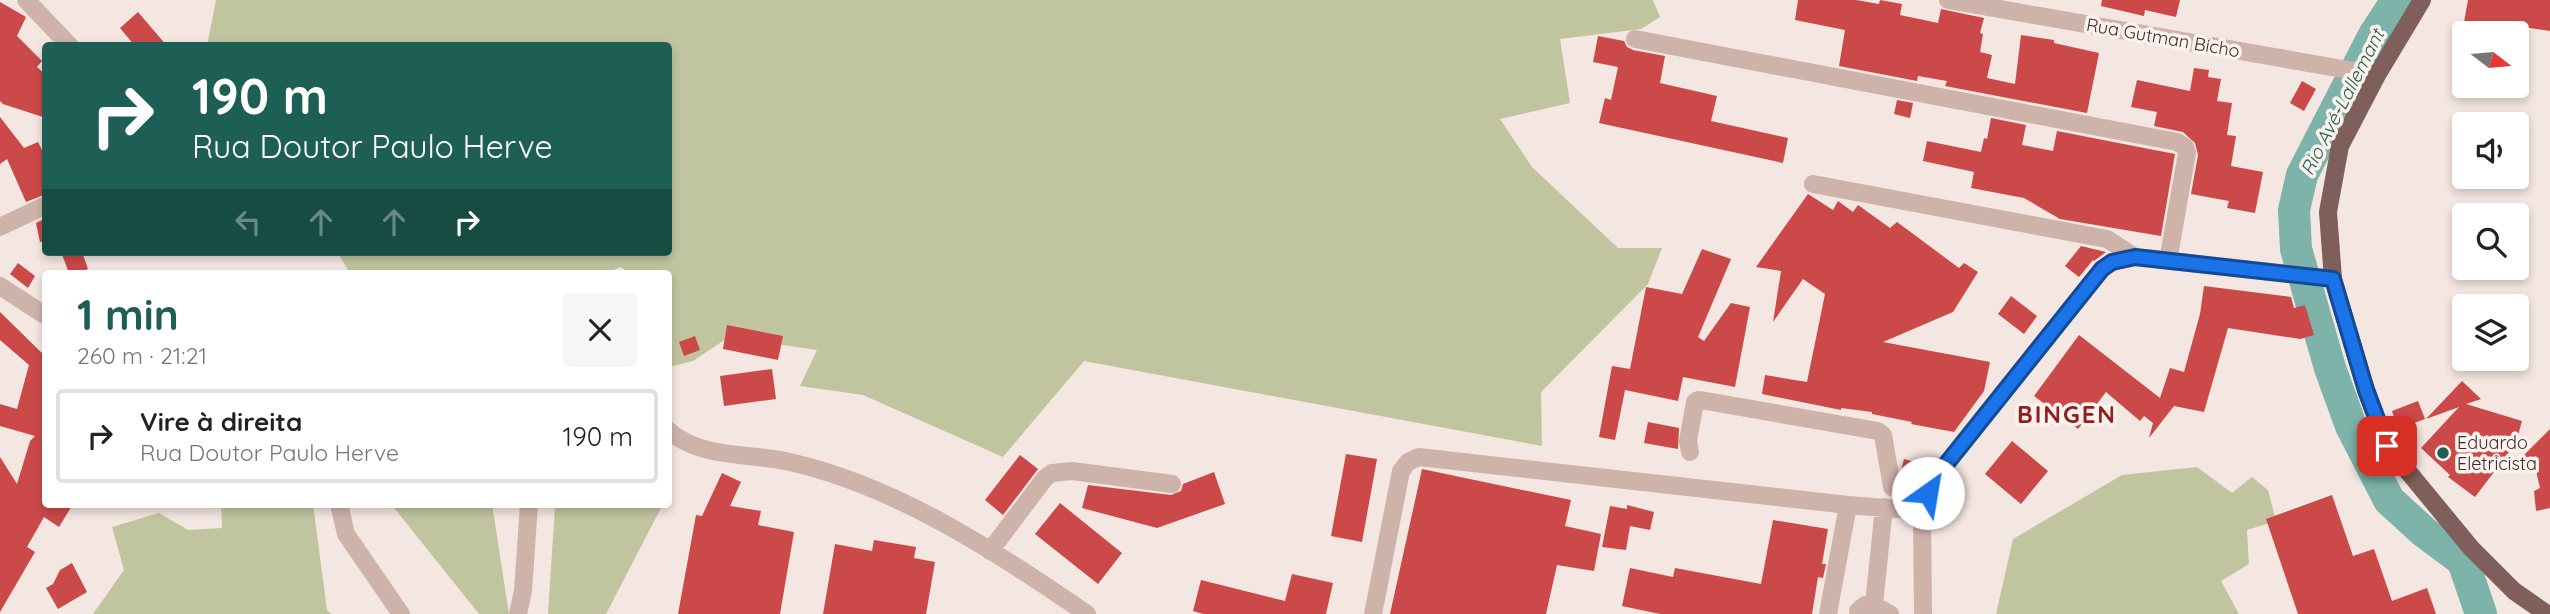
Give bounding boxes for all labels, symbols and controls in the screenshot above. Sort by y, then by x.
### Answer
street label: Rua Gutman Bicho [2085,13,2242,62]
north arrow [2452,21,2529,98]
map controls [2452,21,2529,371]
water label: Rio Avé‐Lallemant [2295,23,2390,179]
text: 190 m [192,65,328,126]
icon: right [77,70,168,161]
button: sound [2452,112,2529,189]
text: Rua Doutor Paulo Herve [192,126,553,166]
icon: left [229,203,267,241]
icon: ahead [302,203,340,241]
icon: ahead [375,203,413,241]
icon: right [448,203,486,241]
button: search [2452,203,2529,280]
text: 1 min [77,288,179,341]
button: close [563,293,637,367]
button: layers [2452,294,2529,371]
text: 260 m · 21:21 [77,341,207,370]
district label: BINGEN [2017,399,2117,429]
text: Vire à direita [140,405,302,438]
pin [2357,416,2417,476]
icon: right [81,417,119,455]
text: 190 m [563,420,633,453]
icon: arrive [2368,427,2406,465]
place label: Eduardo Eletricista [2457,431,2537,475]
text: Rua Doutor Paulo Herve [140,438,399,467]
marker: Eduardo Eletricista [2435,445,2451,461]
position arrow [1891,456,1965,530]

